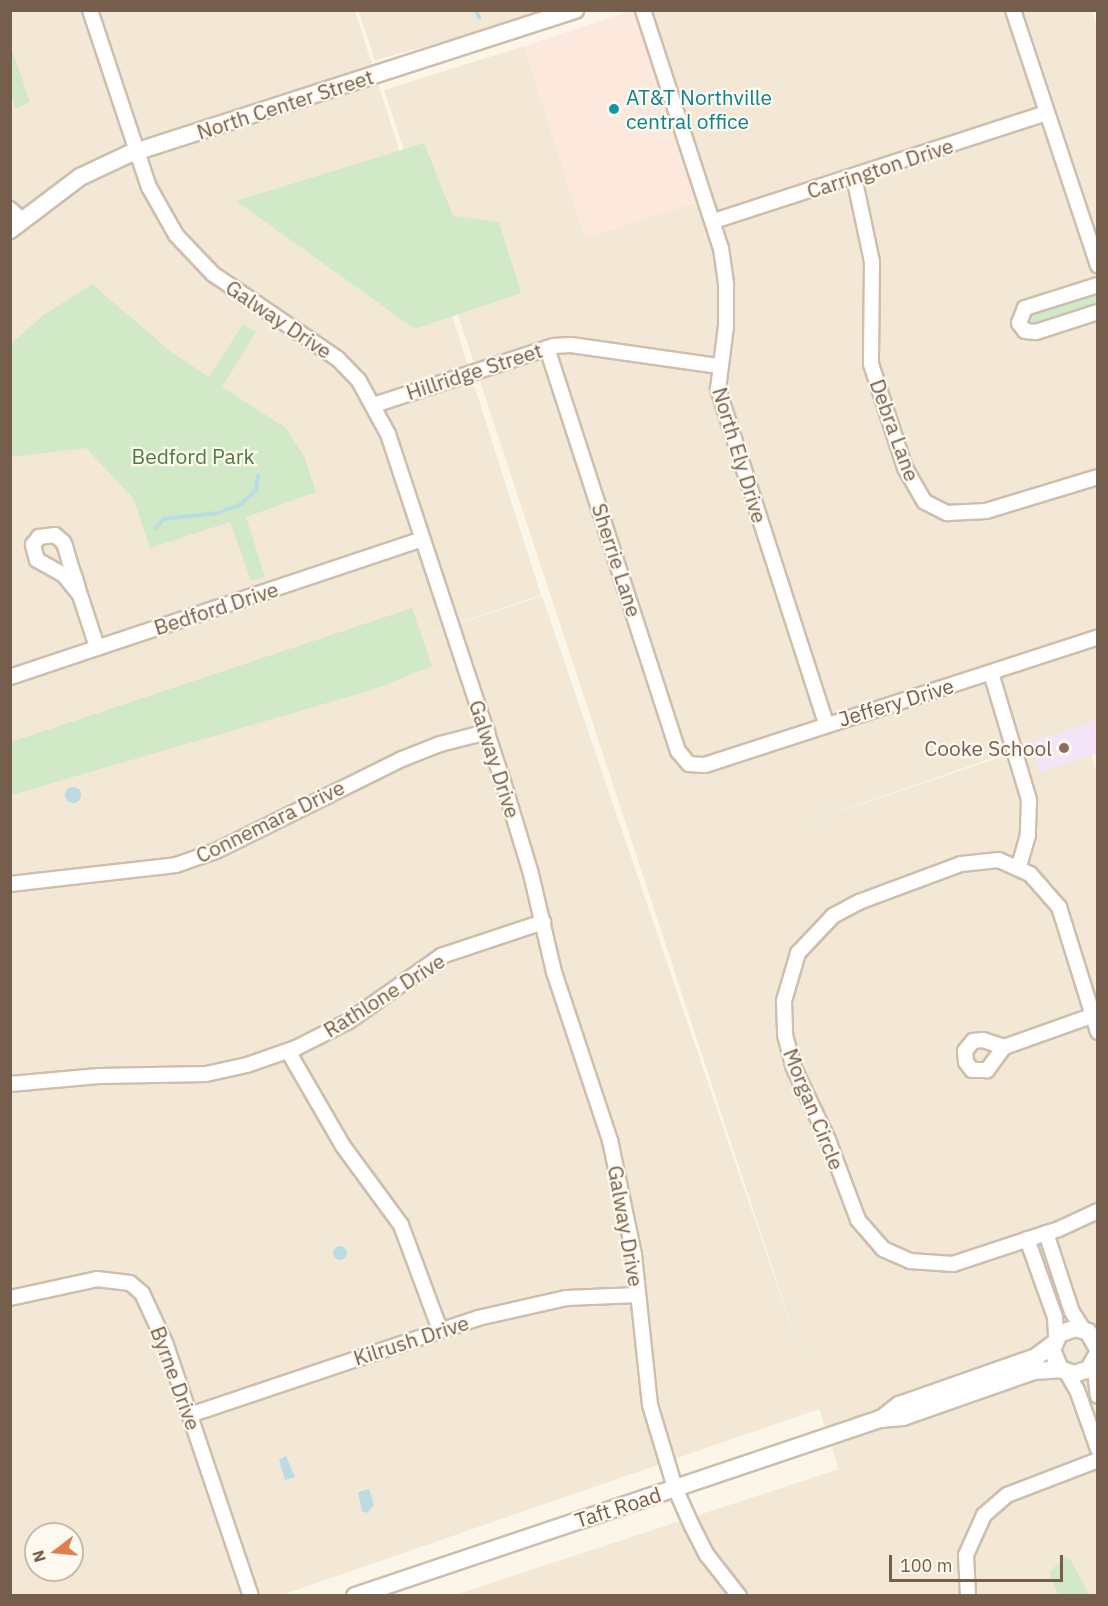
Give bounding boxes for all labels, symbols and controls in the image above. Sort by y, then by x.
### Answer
street label: North Center Street [193,64,377,144]
place label: AT&T Northville central office [626,84,772,134]
marker: AT&T Northville central office [607,102,621,116]
street label: Carrington Drive [804,132,956,204]
street label: Galway Drive [221,274,337,364]
street label: Hillridge Street [403,337,545,405]
street label: Debra Lane [865,376,925,484]
street label: North Ely Drive [707,384,773,526]
park label: Bedford Park [131,443,255,469]
street label: Sherrie Lane [587,500,647,620]
street label: Bedford Drive [151,576,281,640]
street label: Jeffery Drive [835,672,957,732]
street label: Galway Drive [464,697,526,821]
place label: Cooke School [924,735,1052,761]
marker: Cooke School [1057,741,1071,755]
street label: Connemara Drive [192,774,348,868]
street label: Rathlone Drive [319,948,449,1042]
street label: Morgan Circle [778,1045,850,1173]
street label: Galway Drive [603,1163,649,1289]
street label: Kilrush Drive [350,1310,472,1370]
street label: Byrne Drive [146,1323,206,1433]
street label: Taft Road [572,1481,664,1533]
north arrow [24,1522,84,1582]
scale bar [892,1543,1066,1581]
text: N [27,1548,50,1565]
text: 100 m [900,1554,952,1577]

